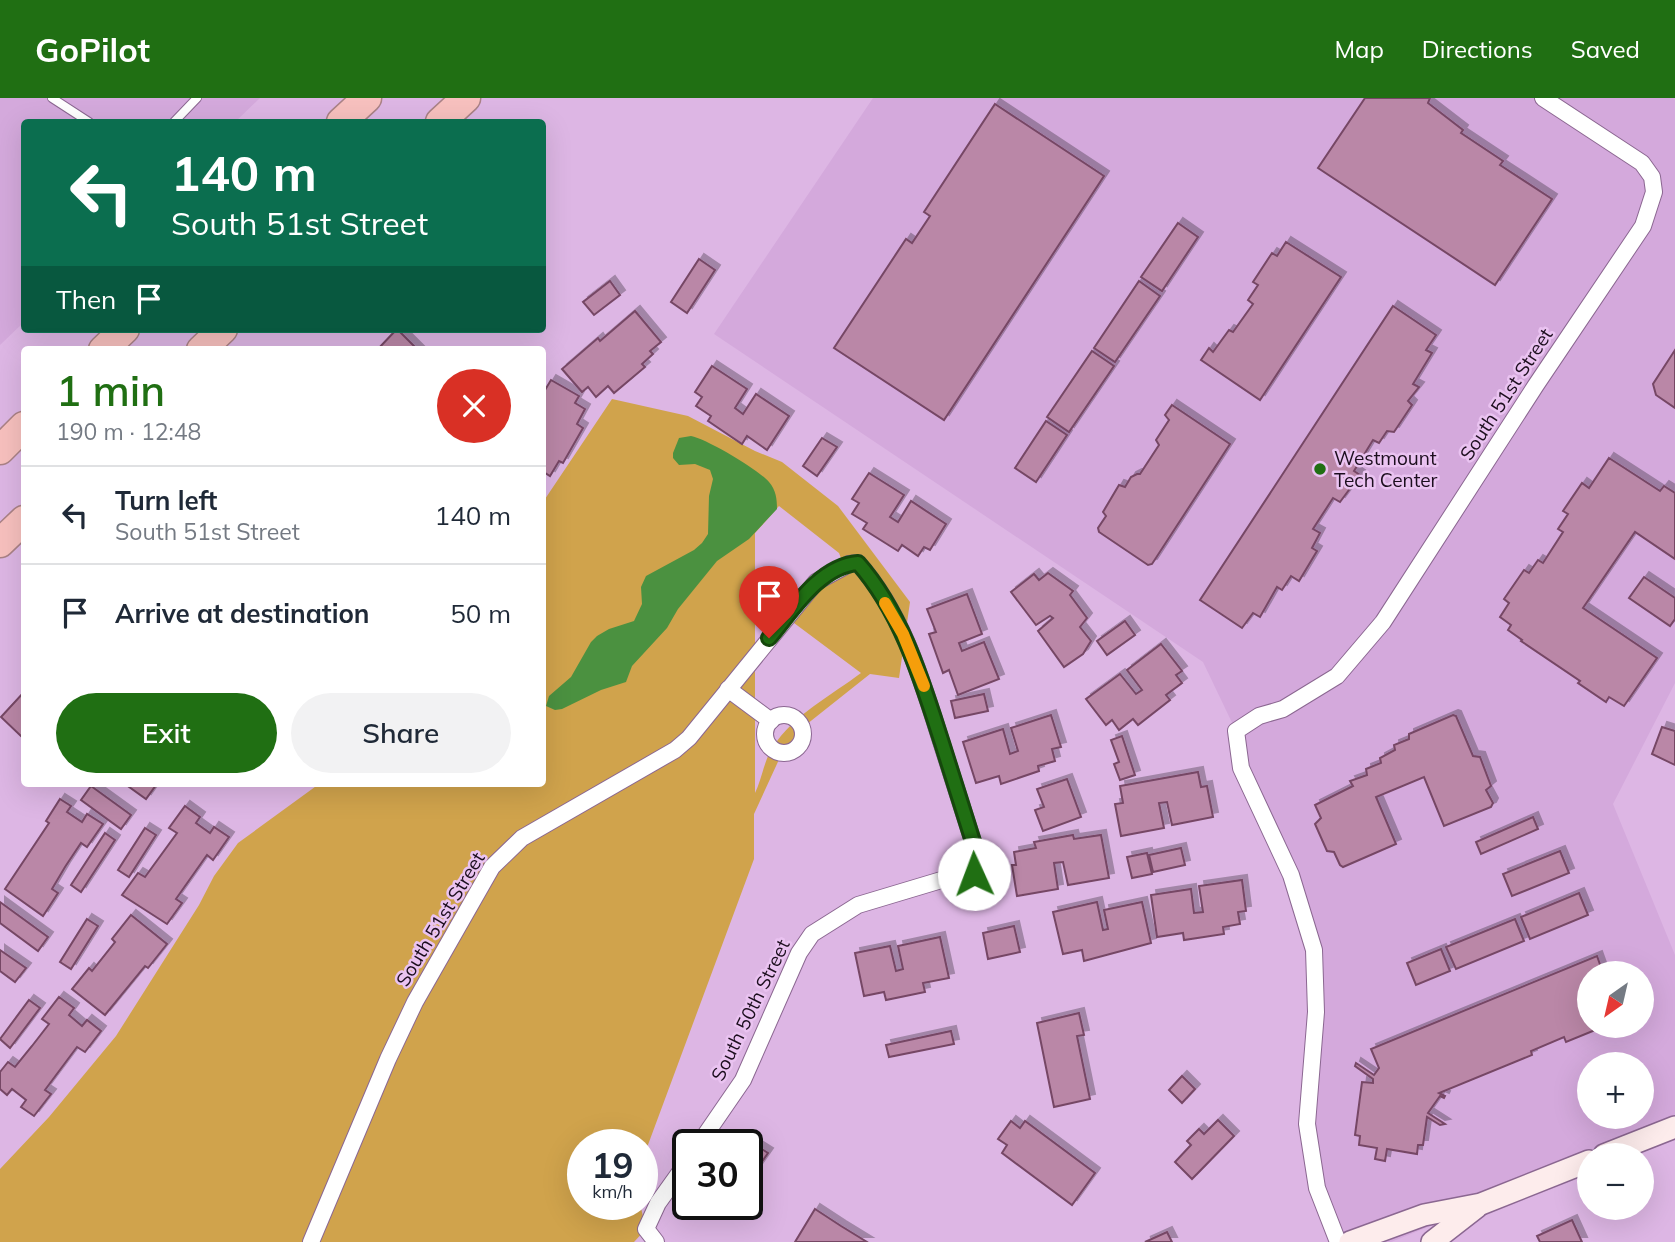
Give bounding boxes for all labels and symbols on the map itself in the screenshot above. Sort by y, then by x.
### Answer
street label: South 51st Street [1454,323,1558,465]
place label: Westmount Tech Center [1334,446,1438,492]
marker: Westmount Tech Center [1312,461,1328,477]
pin [739,566,799,638]
position arrow [937,837,1011,911]
street label: South 51st Street [390,847,490,991]
street label: South 50th Street [705,935,795,1085]
north arrow [1577,961,1654,1038]
speed limit sign: 30 [672,1129,763,1220]

